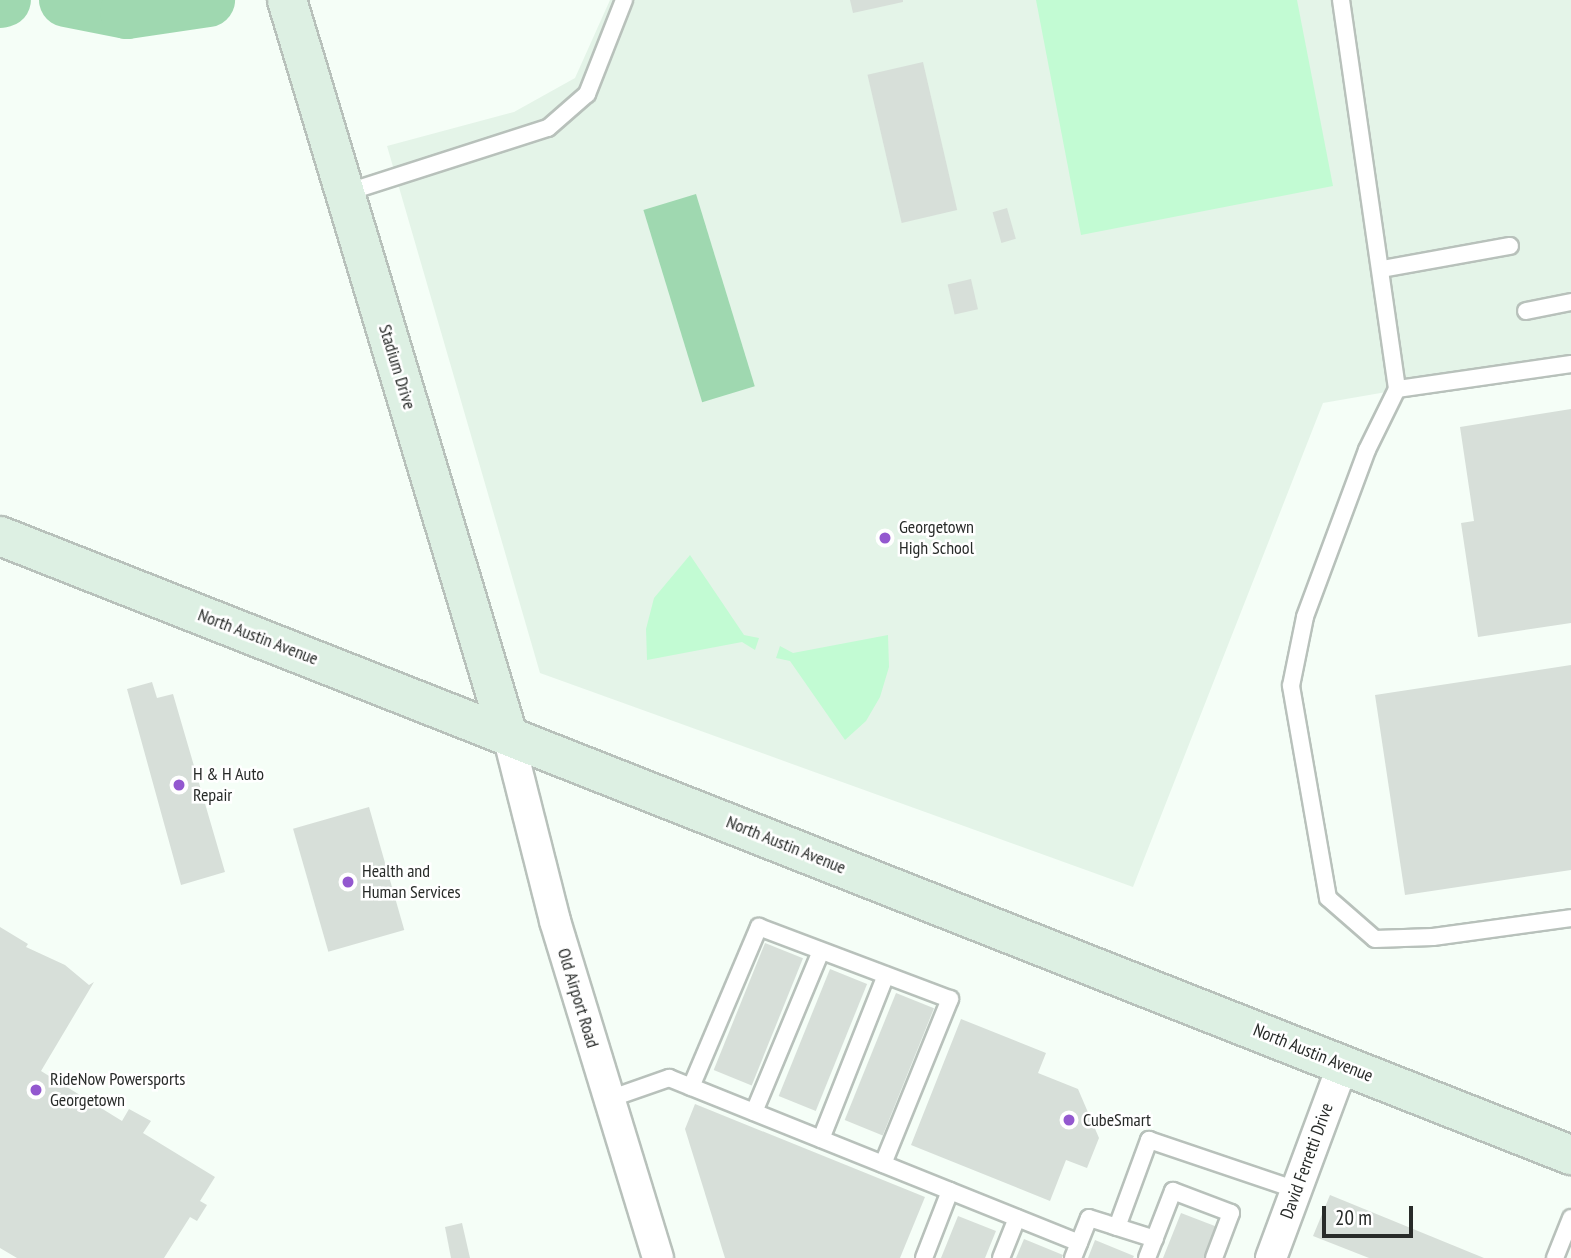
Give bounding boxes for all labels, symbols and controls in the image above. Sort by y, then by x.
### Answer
street label: Stadium Drive [374,322,420,412]
place label: Georgetown High School [899,517,974,560]
marker: Georgetown High School [877,530,893,546]
street label: North Austin Avenue [194,604,322,670]
place label: H & H Auto Repair [193,764,264,806]
marker: H & H Auto Repair [171,777,187,793]
street label: North Austin Avenue [723,811,849,879]
place label: Health and Human Services [362,861,461,903]
marker: Health and Human Services [340,874,356,890]
street label: Old Airport Road [553,945,603,1051]
street label: North Austin Avenue [1250,1019,1376,1087]
place label: RideNow Powersports Georgetown [50,1069,186,1112]
marker: RideNow Powersports Georgetown [28,1082,44,1098]
street label: David Ferretti Drive [1276,1100,1338,1222]
place label: CubeSmart [1083,1109,1151,1131]
marker: CubeSmart [1061,1112,1077,1128]
scale bar [1326,1192,1417,1236]
text: 20 m [1335,1204,1372,1231]

